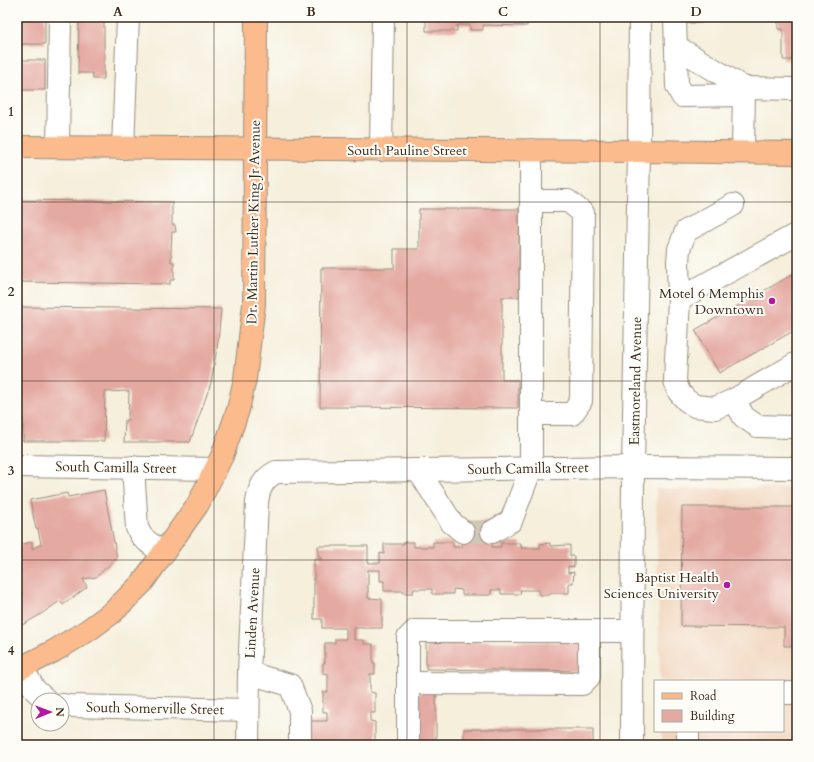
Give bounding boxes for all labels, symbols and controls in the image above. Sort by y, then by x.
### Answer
text: A [113,3,123,21]
text: B [306,3,316,21]
text: C [498,3,508,21]
text: D [690,3,702,21]
text: 1 [8,103,14,121]
street label: Dr. Martin Luther King Jr Avenue [242,120,265,324]
street label: South Pauline Street [347,141,467,160]
text: 2 [8,283,15,301]
place label: Motel 6 Memphis Downtown [659,284,764,319]
marker: Motel 6 Memphis Downtown [767,296,777,306]
street label: Eastmoreland Avenue [625,316,646,446]
street label: South Camilla Street [55,457,177,478]
street label: South Camilla Street [467,458,589,479]
text: 3 [8,462,15,480]
street label: Linden Avenue [241,567,264,659]
place label: Baptist Health Sciences University [604,568,720,603]
marker: Baptist Health Sciences University [722,580,732,590]
text: 4 [8,642,15,660]
legend [654,680,784,732]
text: Road [690,688,717,704]
north arrow [30,692,70,732]
street label: South Somerville Street [86,698,225,719]
text: N [52,707,67,717]
text: Building [690,708,735,724]

